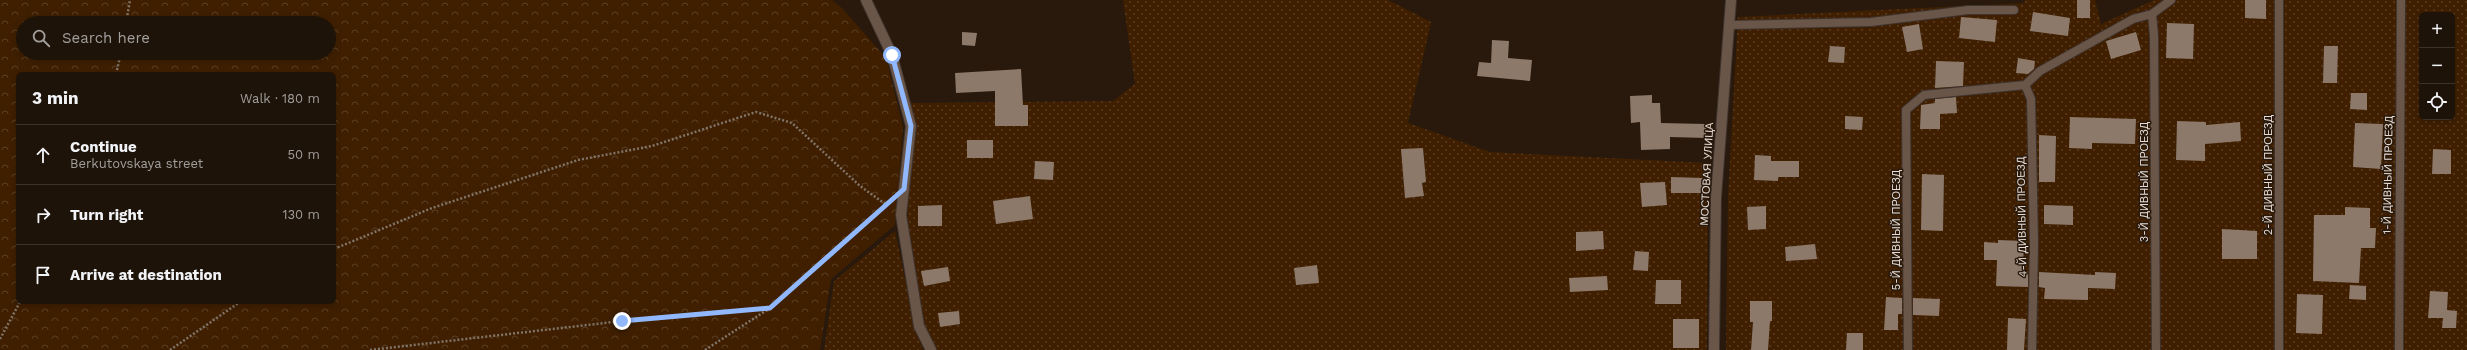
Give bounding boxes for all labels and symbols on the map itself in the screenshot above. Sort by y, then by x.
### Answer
route start [883,46,901,64]
street label: 2-Й ДИВНЫЙ ПРОЕЗД [2262,114,2275,235]
street label: 1-Й ДИВНЫЙ ПРОЕЗД [2380,115,2396,234]
street label: МОСТОВАЯ УЛИЦА [1698,121,1716,226]
street label: 3-Й ДИВНЫЙ ПРОЕЗД [2138,121,2151,242]
street label: 4-Й ДИВНЫЙ ПРОЕЗД [2014,156,2030,277]
street label: 5-Й ДИВНЫЙ ПРОЕЗД [1890,169,1903,290]
route end [613,312,631,330]

